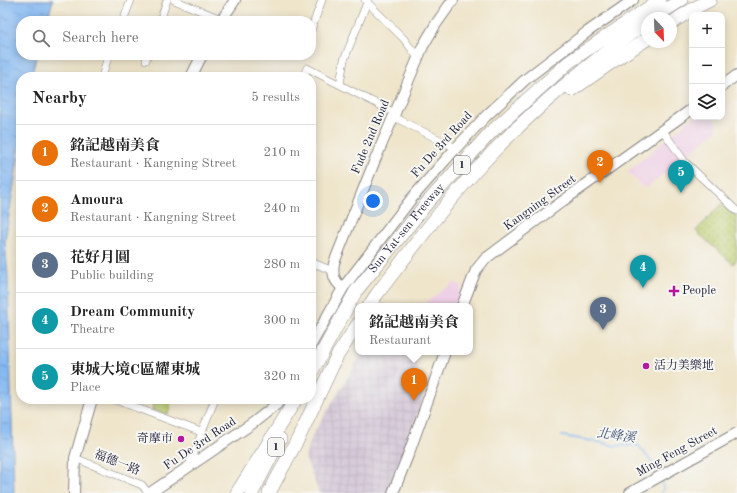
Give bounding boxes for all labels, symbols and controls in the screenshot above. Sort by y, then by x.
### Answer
north arrow [641,12,677,48]
map controls [689,12,725,120]
button: + [689,12,725,48]
search box [16,16,316,60]
icon: search [30,27,52,49]
text: Search here [62,31,139,46]
button: − [689,48,725,84]
button: layers [689,84,725,120]
text: Nearby [32,90,87,107]
text: 5 results [251,91,300,104]
street label: Fude 2nd Road [350,98,392,176]
street label: Fu De 3rd Road [409,110,475,180]
text: 銘記越南美食 [70,139,160,154]
text: 1 [41,146,49,159]
text: 210 m [263,146,300,159]
pin: 2 [587,150,613,183]
road number: 1 [454,156,470,174]
text: Restaurant · Kangning Street [70,157,236,170]
pin: 5 [668,160,694,193]
street label: Kangning Street [502,173,578,233]
street label: Sun Yat-sen Freeway [367,181,448,276]
your location [363,191,383,211]
text: Amoura [70,193,123,208]
text: 2 [41,202,49,215]
text: 240 m [263,202,300,215]
text: Restaurant · Kangning Street [70,211,236,224]
text: 花好月圓 [70,251,130,266]
pin: 4 [630,255,656,288]
text: 3 [41,258,49,271]
text: 280 m [263,258,300,271]
text: Public building [70,269,154,282]
place label: People [682,285,716,297]
marker: People [669,286,679,296]
pin: 3 [590,297,616,330]
popup [355,303,473,355]
text: Dream Community [70,305,195,320]
text: 4 [41,314,49,327]
text: 300 m [263,314,300,327]
text: 銘記越南美食 [369,316,459,331]
text: Theatre [70,323,115,336]
text: Restaurant [369,334,431,347]
place label: 活力美樂地 [654,358,714,372]
marker: 活力美樂地 [641,361,651,371]
text: 東城大境C區耀東城 [70,363,200,378]
pin: 1 [401,368,427,401]
text: 5 [41,370,49,383]
text: 320 m [263,370,300,383]
text: Place [70,381,100,394]
street label: Fu De 3rd Road [162,415,238,473]
street label: Ming Feng Street [635,425,719,479]
water label: 北峰溪 [596,426,638,445]
place label: 奇摩市 [137,431,173,445]
marker: 奇摩市 [176,434,186,444]
road number: 1 [268,438,284,456]
street label: 福德一路 [92,447,142,478]

